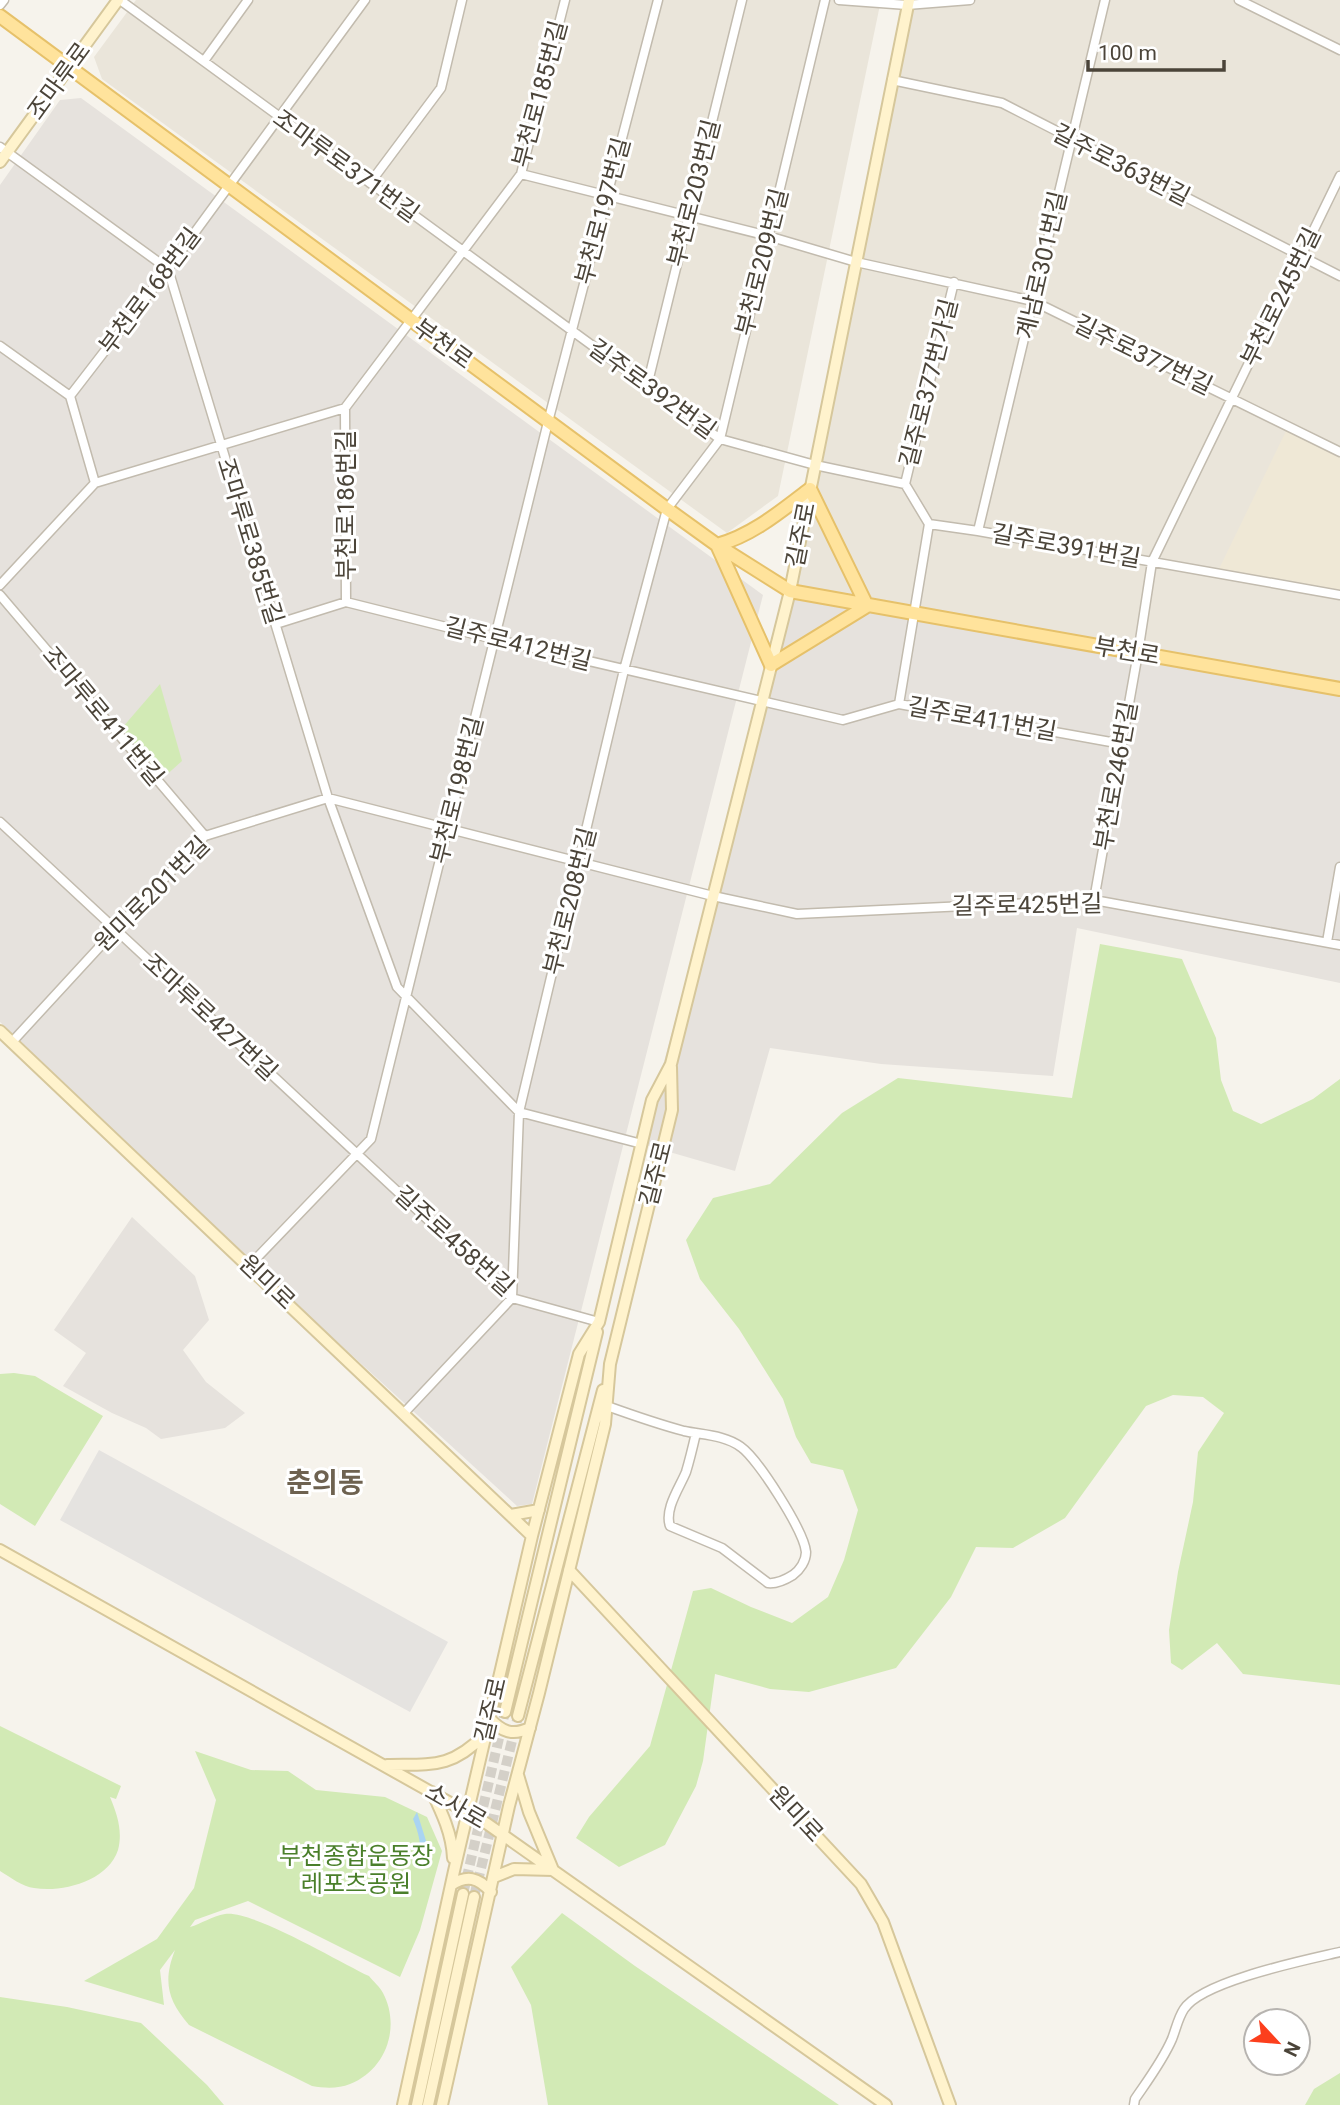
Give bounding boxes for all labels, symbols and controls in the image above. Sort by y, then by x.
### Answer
street label: 부천로185번길 [507,18,573,170]
scale bar [1088,28,1224,72]
street label: 조마루로 [22,37,96,125]
text: 100 m [1098,41,1157,65]
street label: 조마루로371번길 [268,104,424,228]
street label: 부천로203번길 [662,116,726,270]
street label: 길주로363번길 [1047,118,1195,212]
street label: 부천로197번길 [570,135,636,287]
street label: 부천로209번길 [730,185,794,339]
street label: 계남로301번길 [1011,188,1073,342]
street label: 부천로168번길 [93,222,207,360]
street label: 부천로245번길 [1235,223,1327,371]
street label: 길주로377번가길 [894,296,964,470]
street label: 길주로377번길 [1069,309,1217,401]
street label: 부천로 [408,313,478,375]
street label: 길주로392번길 [583,333,721,445]
street label: 부천로186번길 [332,430,360,580]
street label: 조마루로385번길 [211,454,289,628]
street label: 길주로 [781,500,821,570]
street label: 길주로391번길 [989,519,1143,573]
street label: 길주로412번길 [441,612,595,676]
street label: 부천로 [1092,631,1162,671]
street label: 조마루로411번길 [37,641,169,791]
street label: 길주로411번길 [905,692,1059,746]
street label: 부천로246번길 [1089,699,1143,853]
street label: 부천로198번길 [425,713,489,867]
street label: 부천로208번길 [538,824,602,978]
street label: 원미로201번길 [89,831,215,957]
street label: 길주로425번길 [951,890,1103,920]
street label: 조마루로427번길 [137,948,283,1086]
street label: 길주로 [634,1138,678,1210]
street label: 길주로458번길 [389,1180,519,1302]
street label: 원미로 [233,1249,301,1315]
district label: 춘의동 [286,1466,364,1499]
street label: 길주로 [470,1675,512,1745]
street label: 소사로 [420,1777,492,1835]
street label: 원미로 [763,1780,829,1848]
park label: 부천종합운동장 레포츠공원 [279,1842,433,1898]
north arrow [1242,2007,1312,2077]
text: N [1279,2038,1305,2060]

